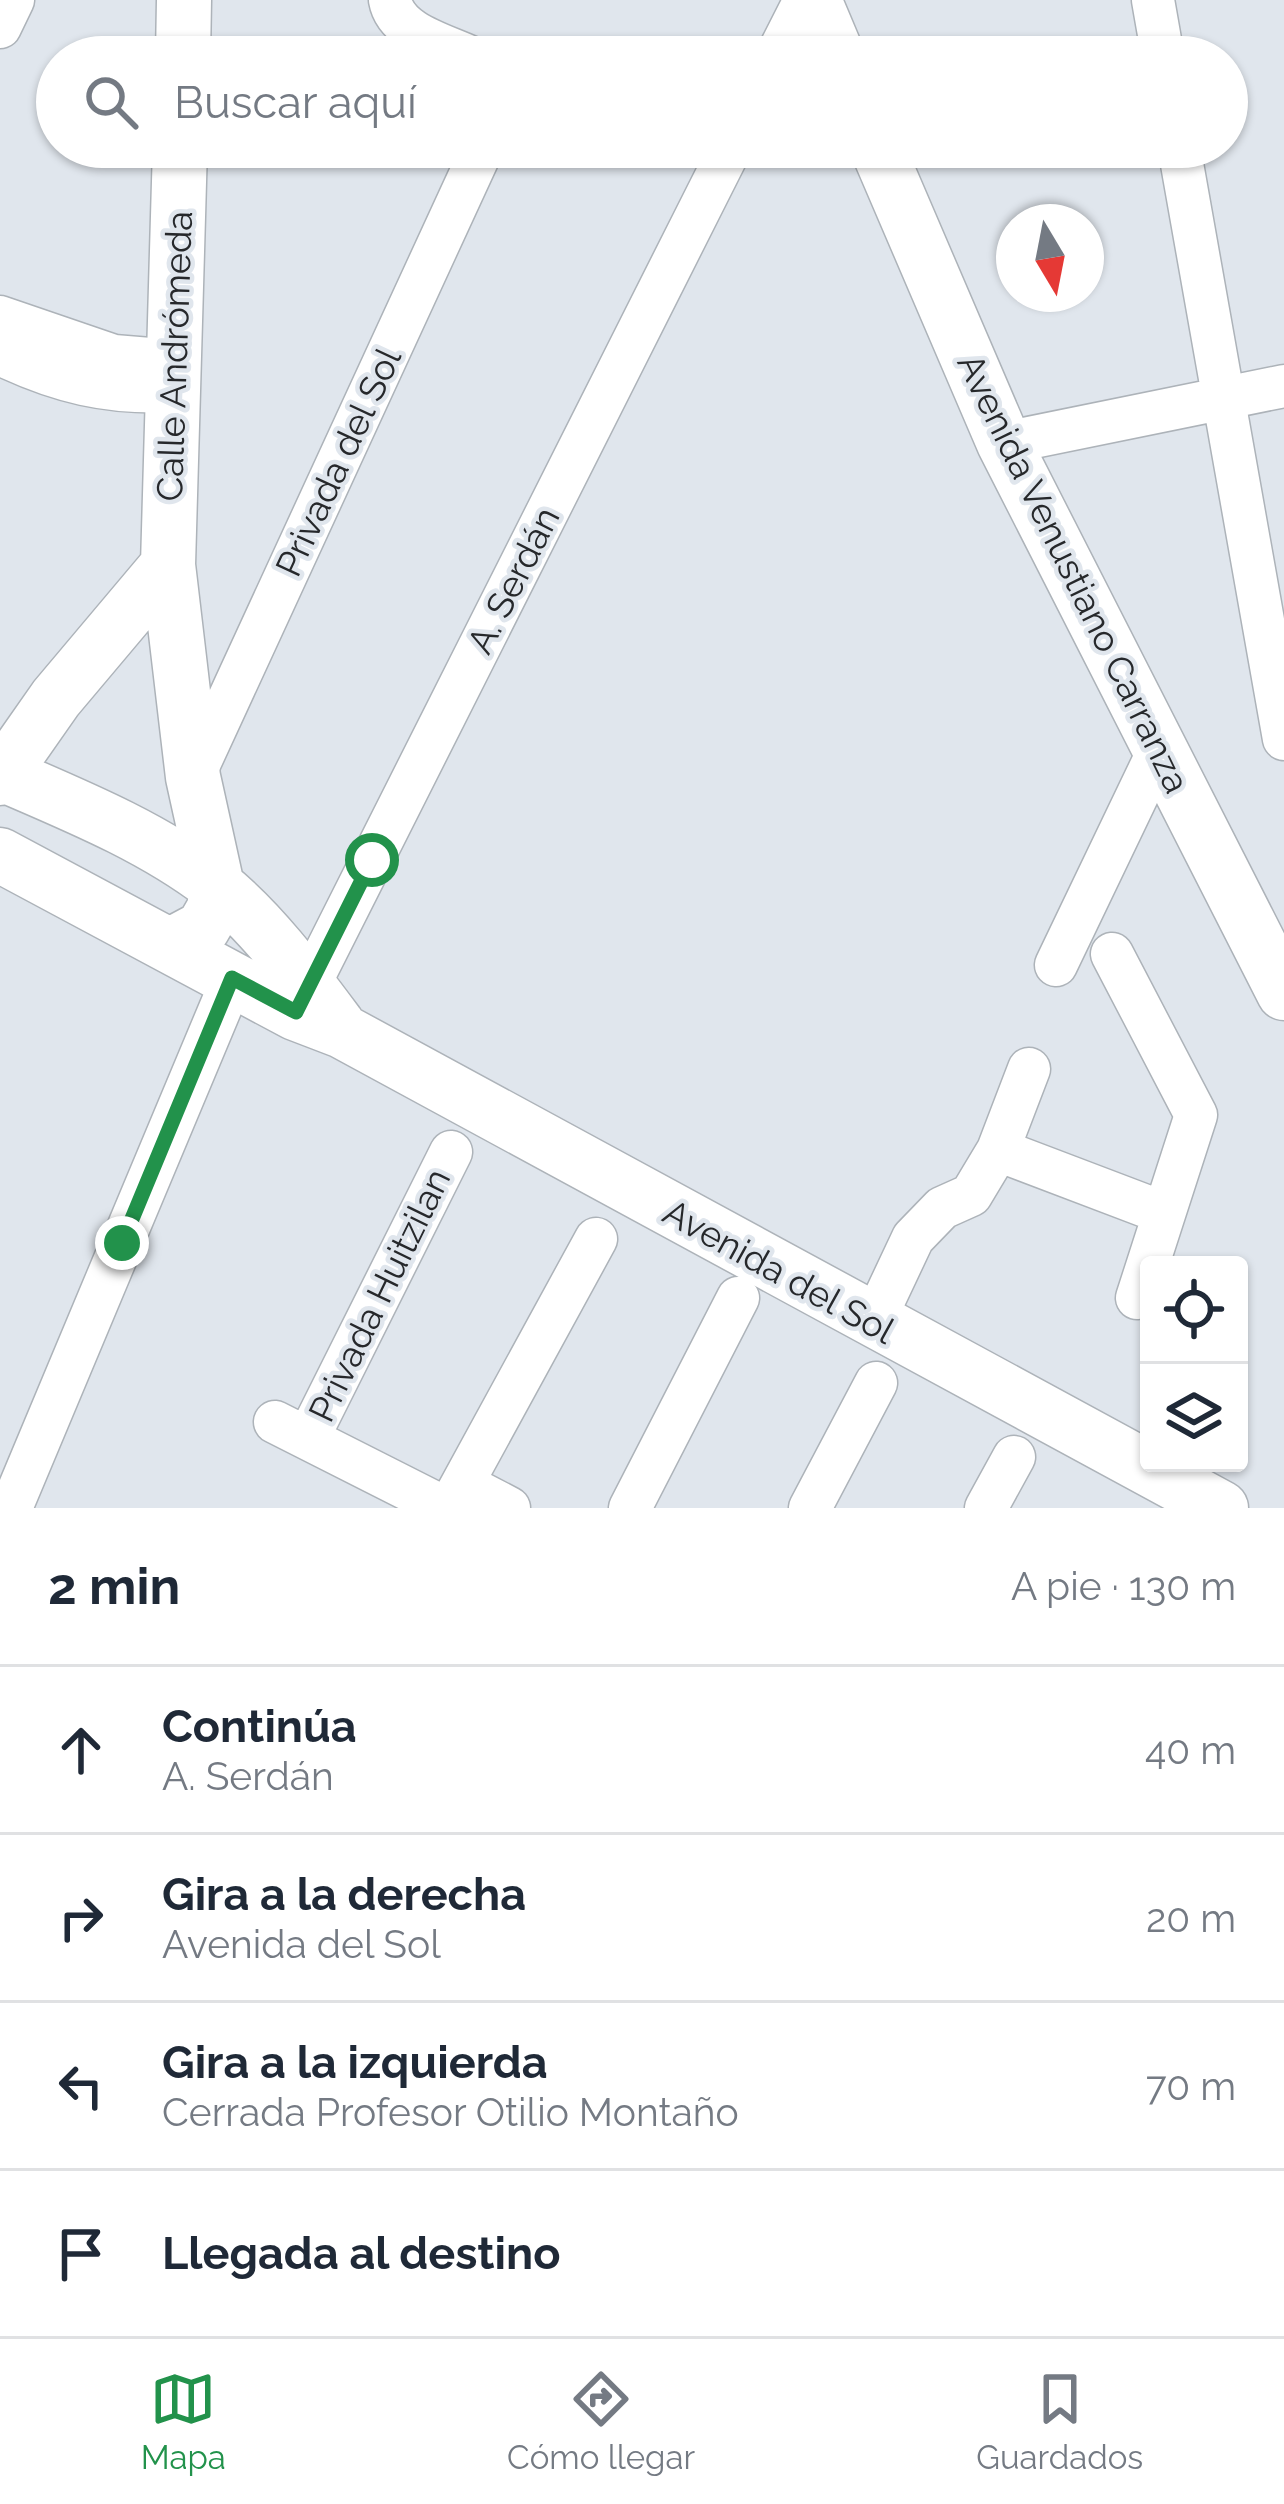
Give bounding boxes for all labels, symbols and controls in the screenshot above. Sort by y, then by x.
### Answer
search box [36,36,1248,168]
icon: search [78,69,144,135]
text: Buscar aquí [174,76,417,129]
north arrow [996,204,1104,312]
street label: Calle Andrómeda [148,210,200,502]
street label: Privada del Sol [267,341,409,583]
street label: Avenida Venustiano Carranza [949,347,1199,799]
street label: A. Serdán [458,500,568,660]
route start [345,833,399,887]
street label: Privada Huitzilan [300,1162,458,1428]
street label: Avenida del Sol [656,1190,902,1352]
route end [95,1216,149,1270]
map controls [1140,1256,1248,1472]
button: locate [1140,1256,1248,1364]
button: layers [1140,1364,1248,1472]
text: 2 min [48,1556,180,1616]
text: A pie · 130 m [1011,1563,1236,1609]
text: Continúa [162,1700,357,1753]
icon: ahead [48,1717,114,1783]
text: 40 m [1145,1727,1236,1773]
text: A. Serdán [162,1753,334,1799]
text: Gira a la derecha [162,1868,526,1921]
icon: right [48,1885,114,1951]
text: 20 m [1146,1895,1236,1941]
text: Avenida del Sol [162,1921,441,1967]
text: Gira a la izquierda [162,2036,548,2089]
icon: left [48,2053,114,2119]
text: 70 m [1146,2063,1236,2109]
text: Cerrada Profesor Otilio Montaño [162,2089,739,2135]
icon: arrive [48,2221,114,2287]
text: Llegada al destino [162,2227,561,2280]
tab: Mapa [141,2366,226,2477]
tab: Cómo llegar [507,2366,695,2477]
tab: Guardados [976,2366,1143,2477]

